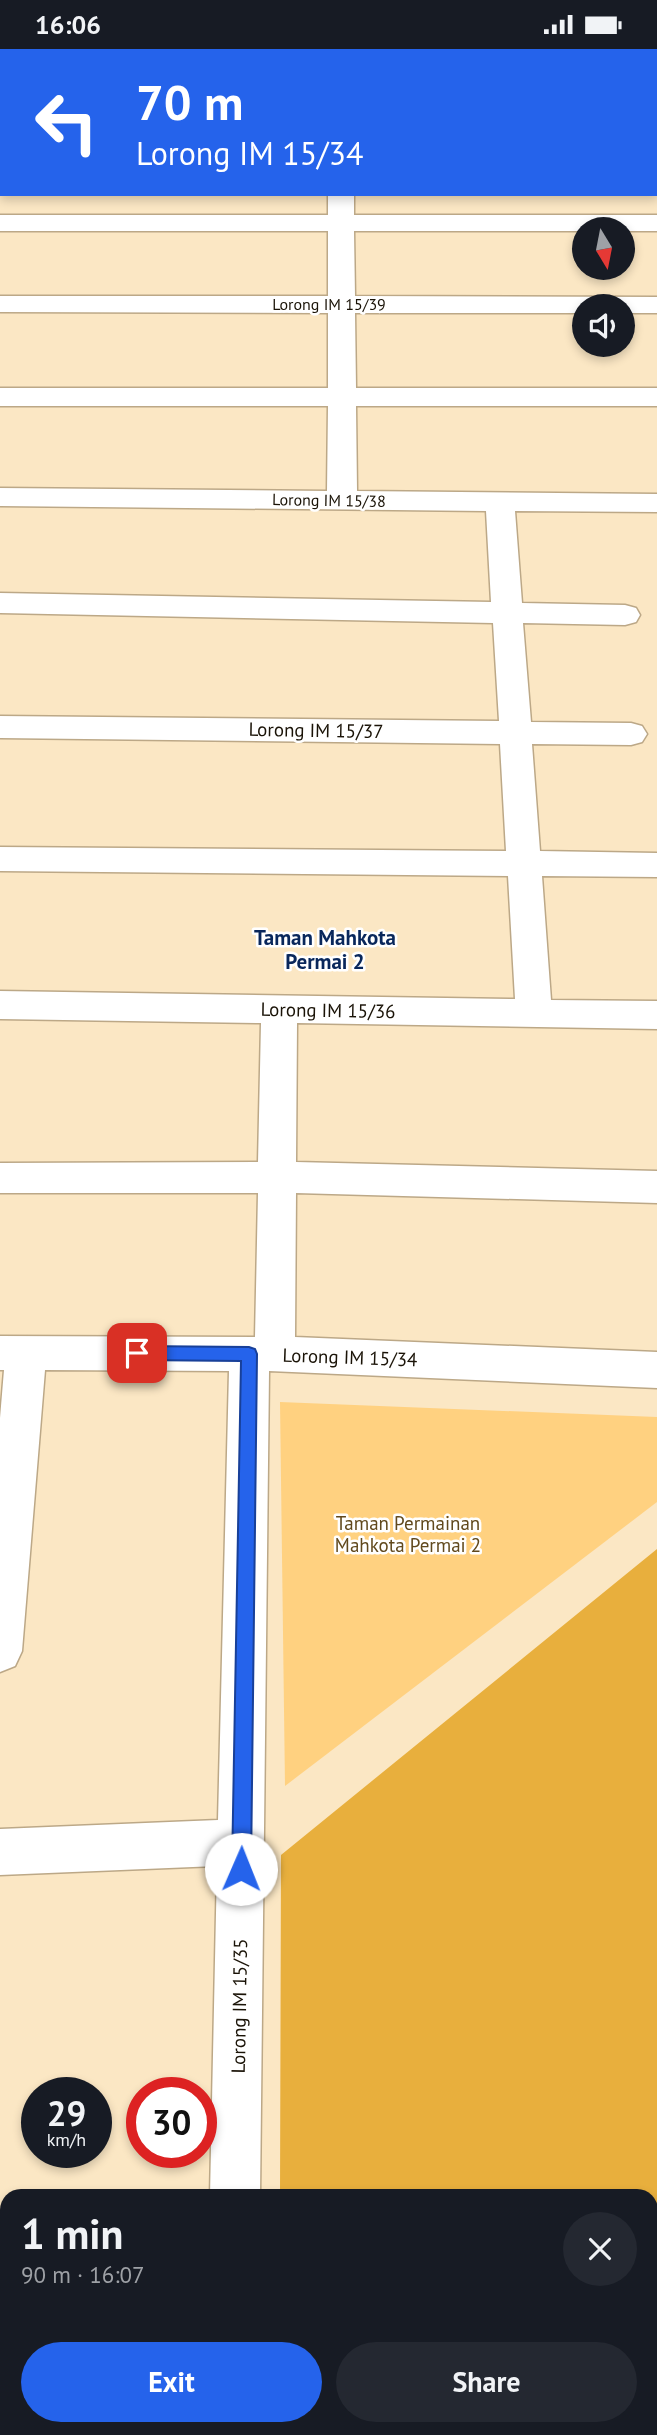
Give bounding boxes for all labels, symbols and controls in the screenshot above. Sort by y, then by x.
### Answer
text: 16:06 [35,8,101,41]
text: 70 m [136,70,243,134]
icon: left [21,77,112,168]
text: Lorong IM 15/34 [136,132,363,174]
north arrow [572,217,635,280]
map controls [572,217,635,357]
street label: Lorong IM 15/39 [272,294,386,314]
button: sound [572,294,635,357]
street label: Lorong IM 15/38 [272,489,386,511]
street label: Lorong IM 15/37 [248,717,384,743]
district label: Taman Mahkota Permai 2 [254,924,396,975]
street label: Lorong IM 15/36 [260,997,396,1023]
pin [107,1323,167,1383]
icon: arrive [118,1334,156,1372]
street label: Lorong IM 15/34 [282,1343,418,1371]
park label: Taman Permainan Mahkota Permai 2 [335,1511,481,1557]
position arrow [204,1832,278,1906]
street label: Lorong IM 15/35 [226,1938,252,2074]
speed limit sign: 30 [126,2077,217,2168]
text: 29 [47,2090,86,2136]
text: km/h [47,2128,86,2151]
text: 1 min [21,2206,123,2261]
button: close [563,2212,637,2286]
text: 90 m · 16:07 [21,2260,145,2289]
button: Exit [21,2342,322,2422]
button: Share [336,2342,637,2422]

